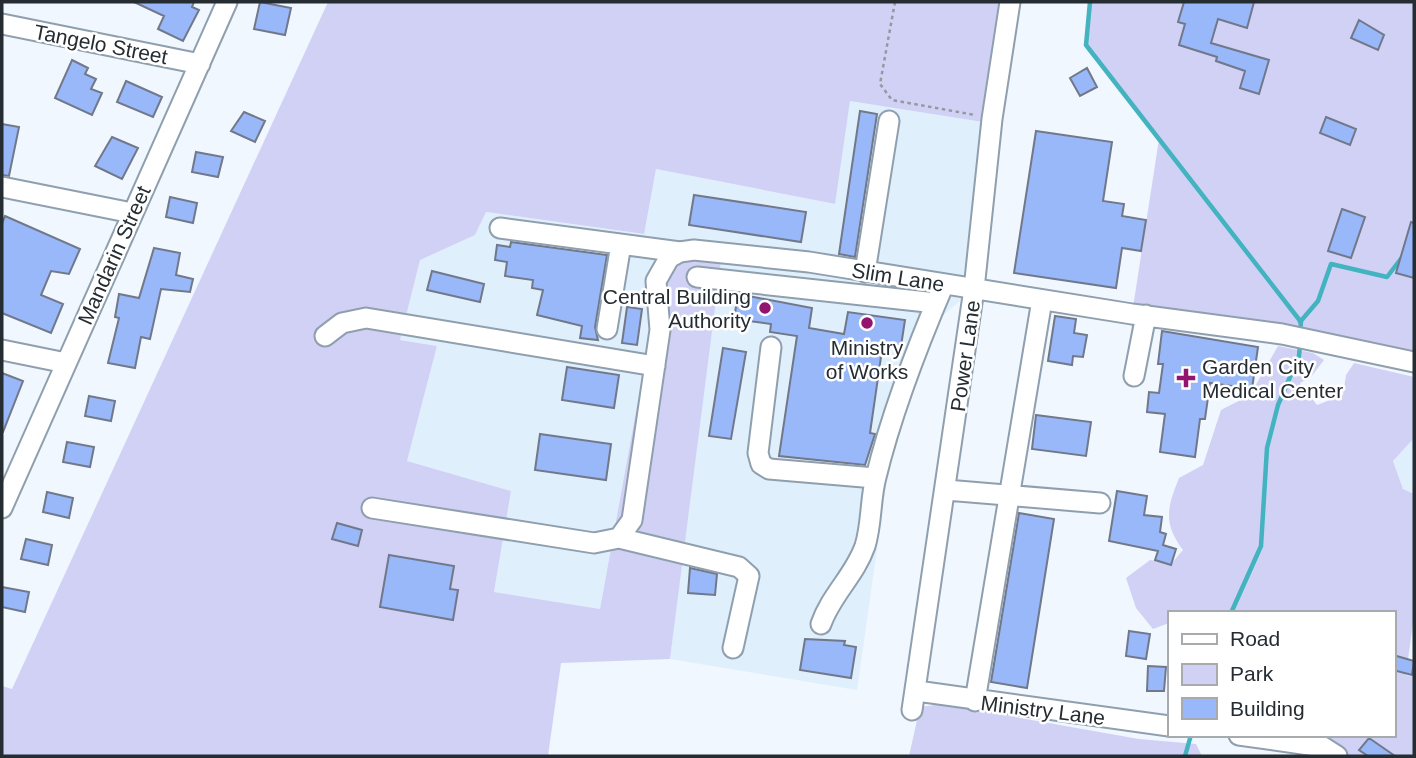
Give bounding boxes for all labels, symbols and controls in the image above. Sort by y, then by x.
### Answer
street label: Tangelo Street [32,20,170,68]
street label: Mandarin Street [73,182,155,328]
street label: Slim Lane [850,258,946,296]
place label: Central Building Authority [603,285,751,332]
street label: Power Lane [946,299,984,413]
marker: Central Building Authority [757,300,773,316]
marker: Ministry of Works [859,315,875,331]
place label: Ministry of Works [826,336,908,383]
place label: Garden City Medical Center [1202,355,1343,402]
marker: Garden City Medical Center [1176,368,1196,388]
legend [1168,611,1395,737]
text: Road [1230,627,1280,650]
text: Park [1230,662,1274,685]
street label: Ministry Lane [980,691,1106,729]
text: Building [1230,697,1305,720]

